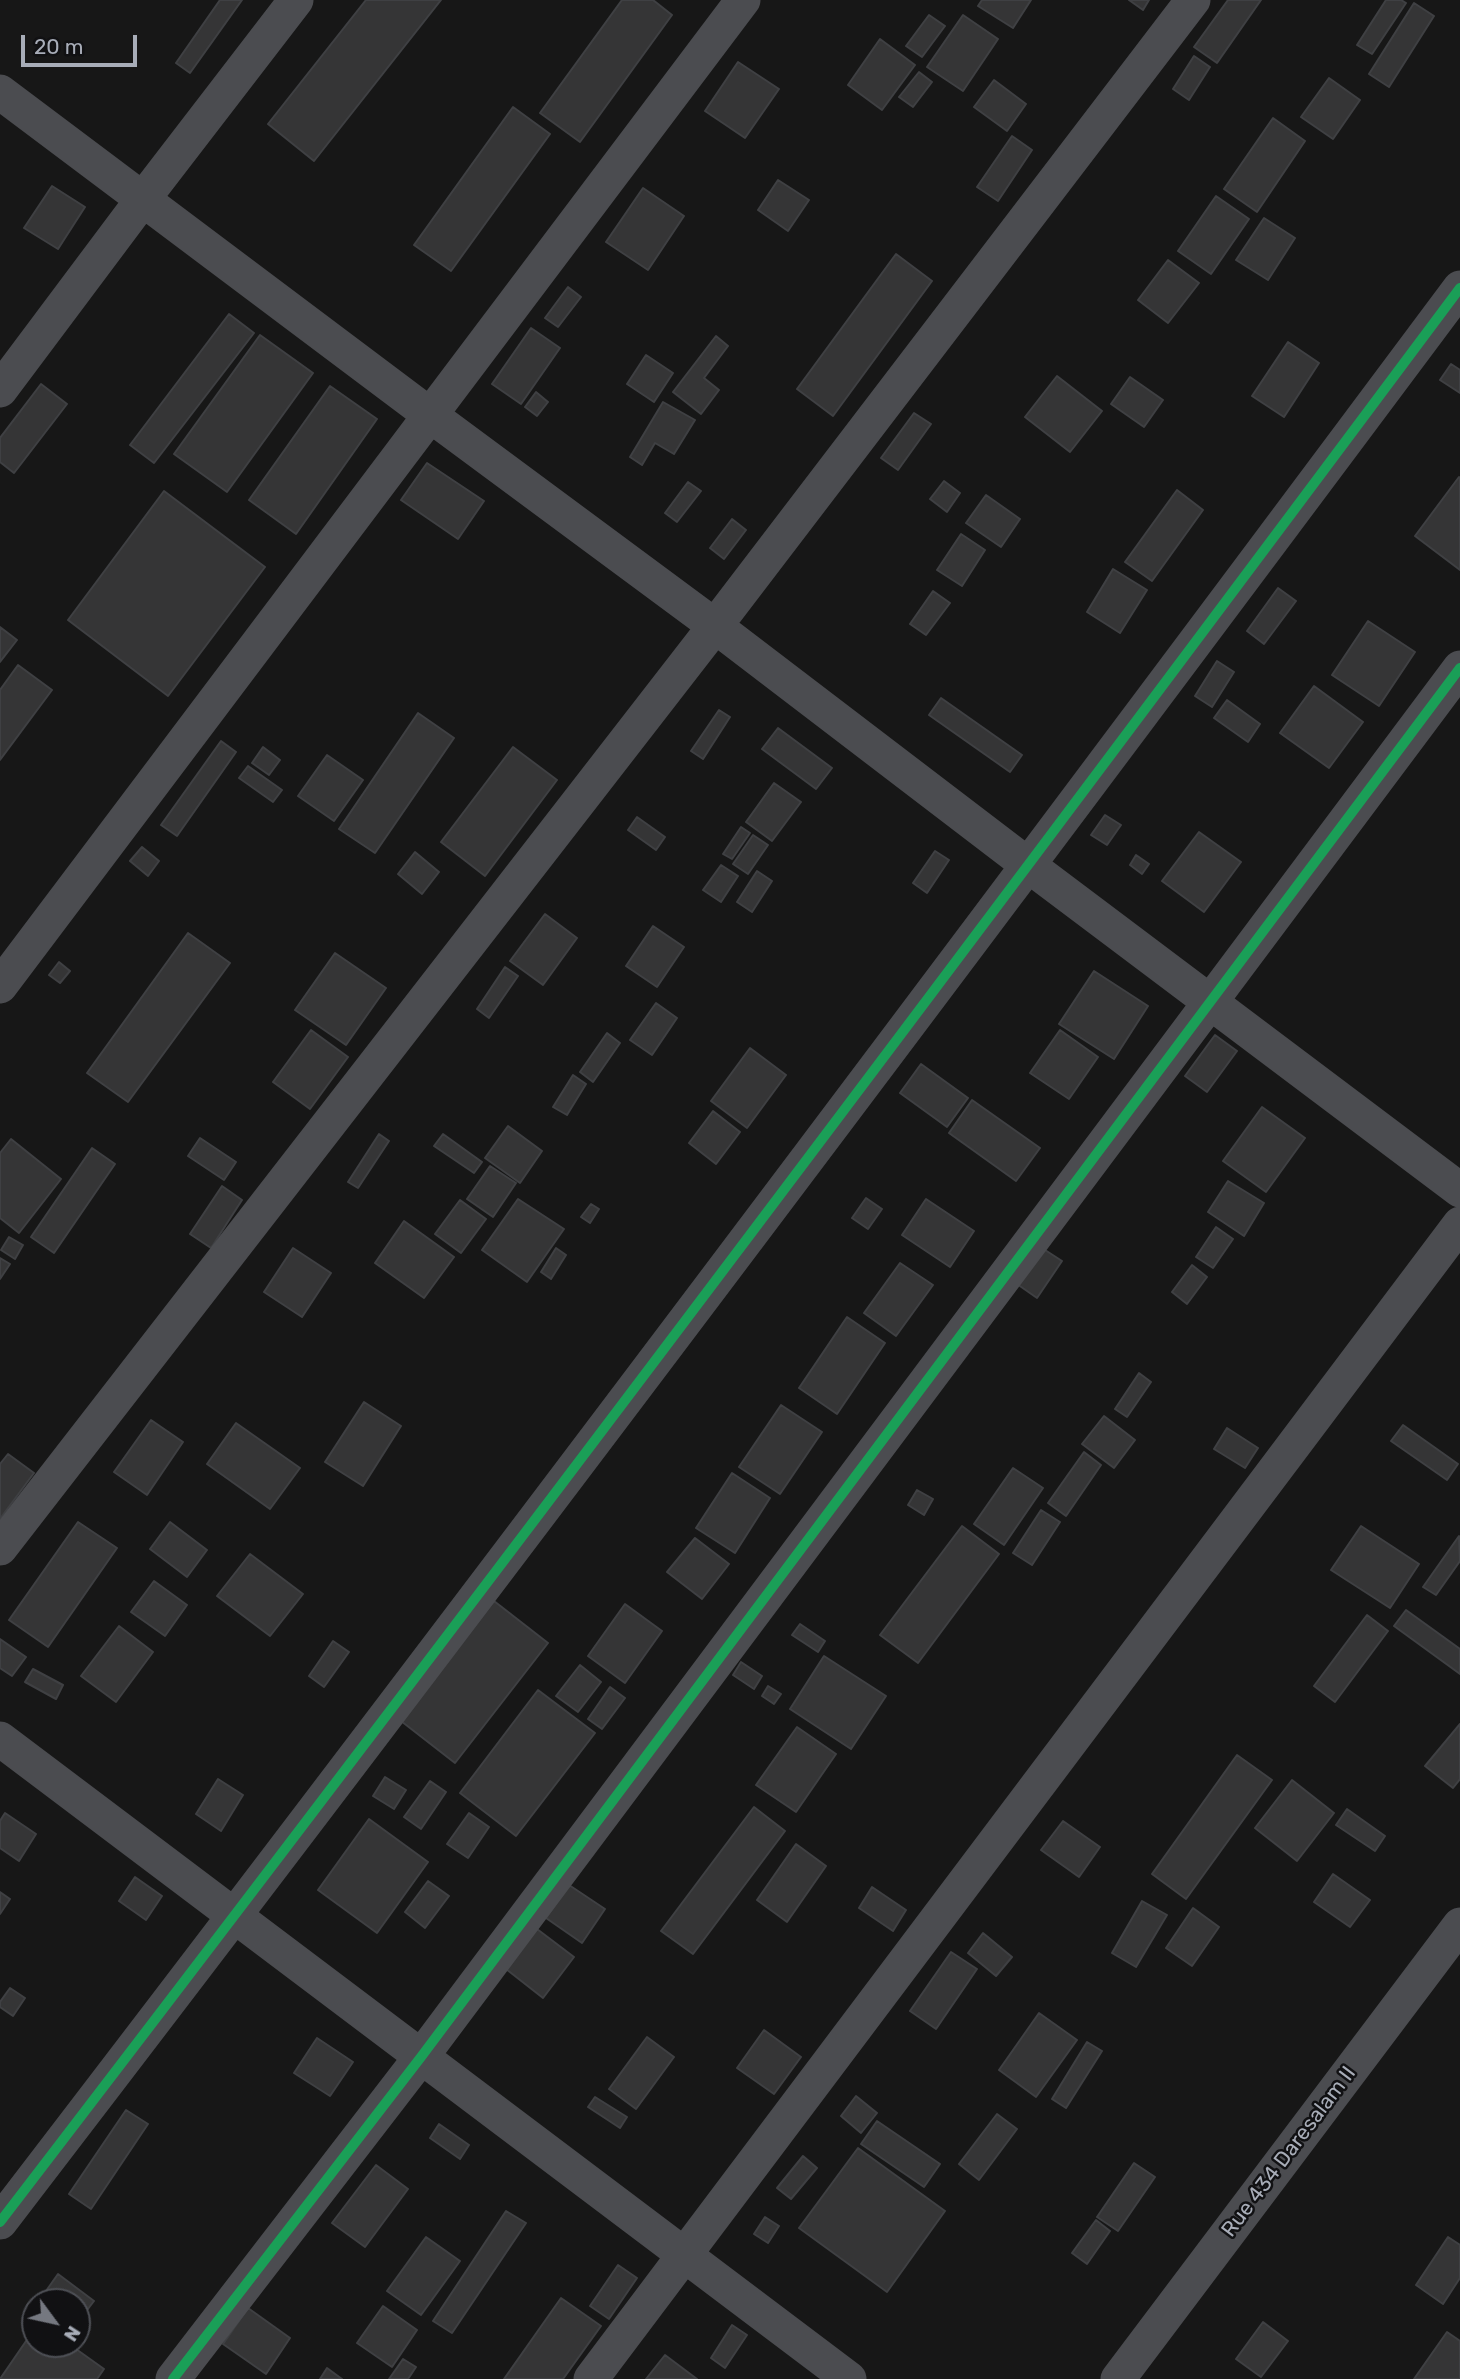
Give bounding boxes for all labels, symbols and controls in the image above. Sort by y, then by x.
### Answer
scale bar [24,21,140,65]
text: 20 m [34,34,83,59]
street label: Rue 434 Daresalam II [1217,2062,1361,2242]
north arrow [21,2288,91,2358]
text: N [59,2322,86,2346]

